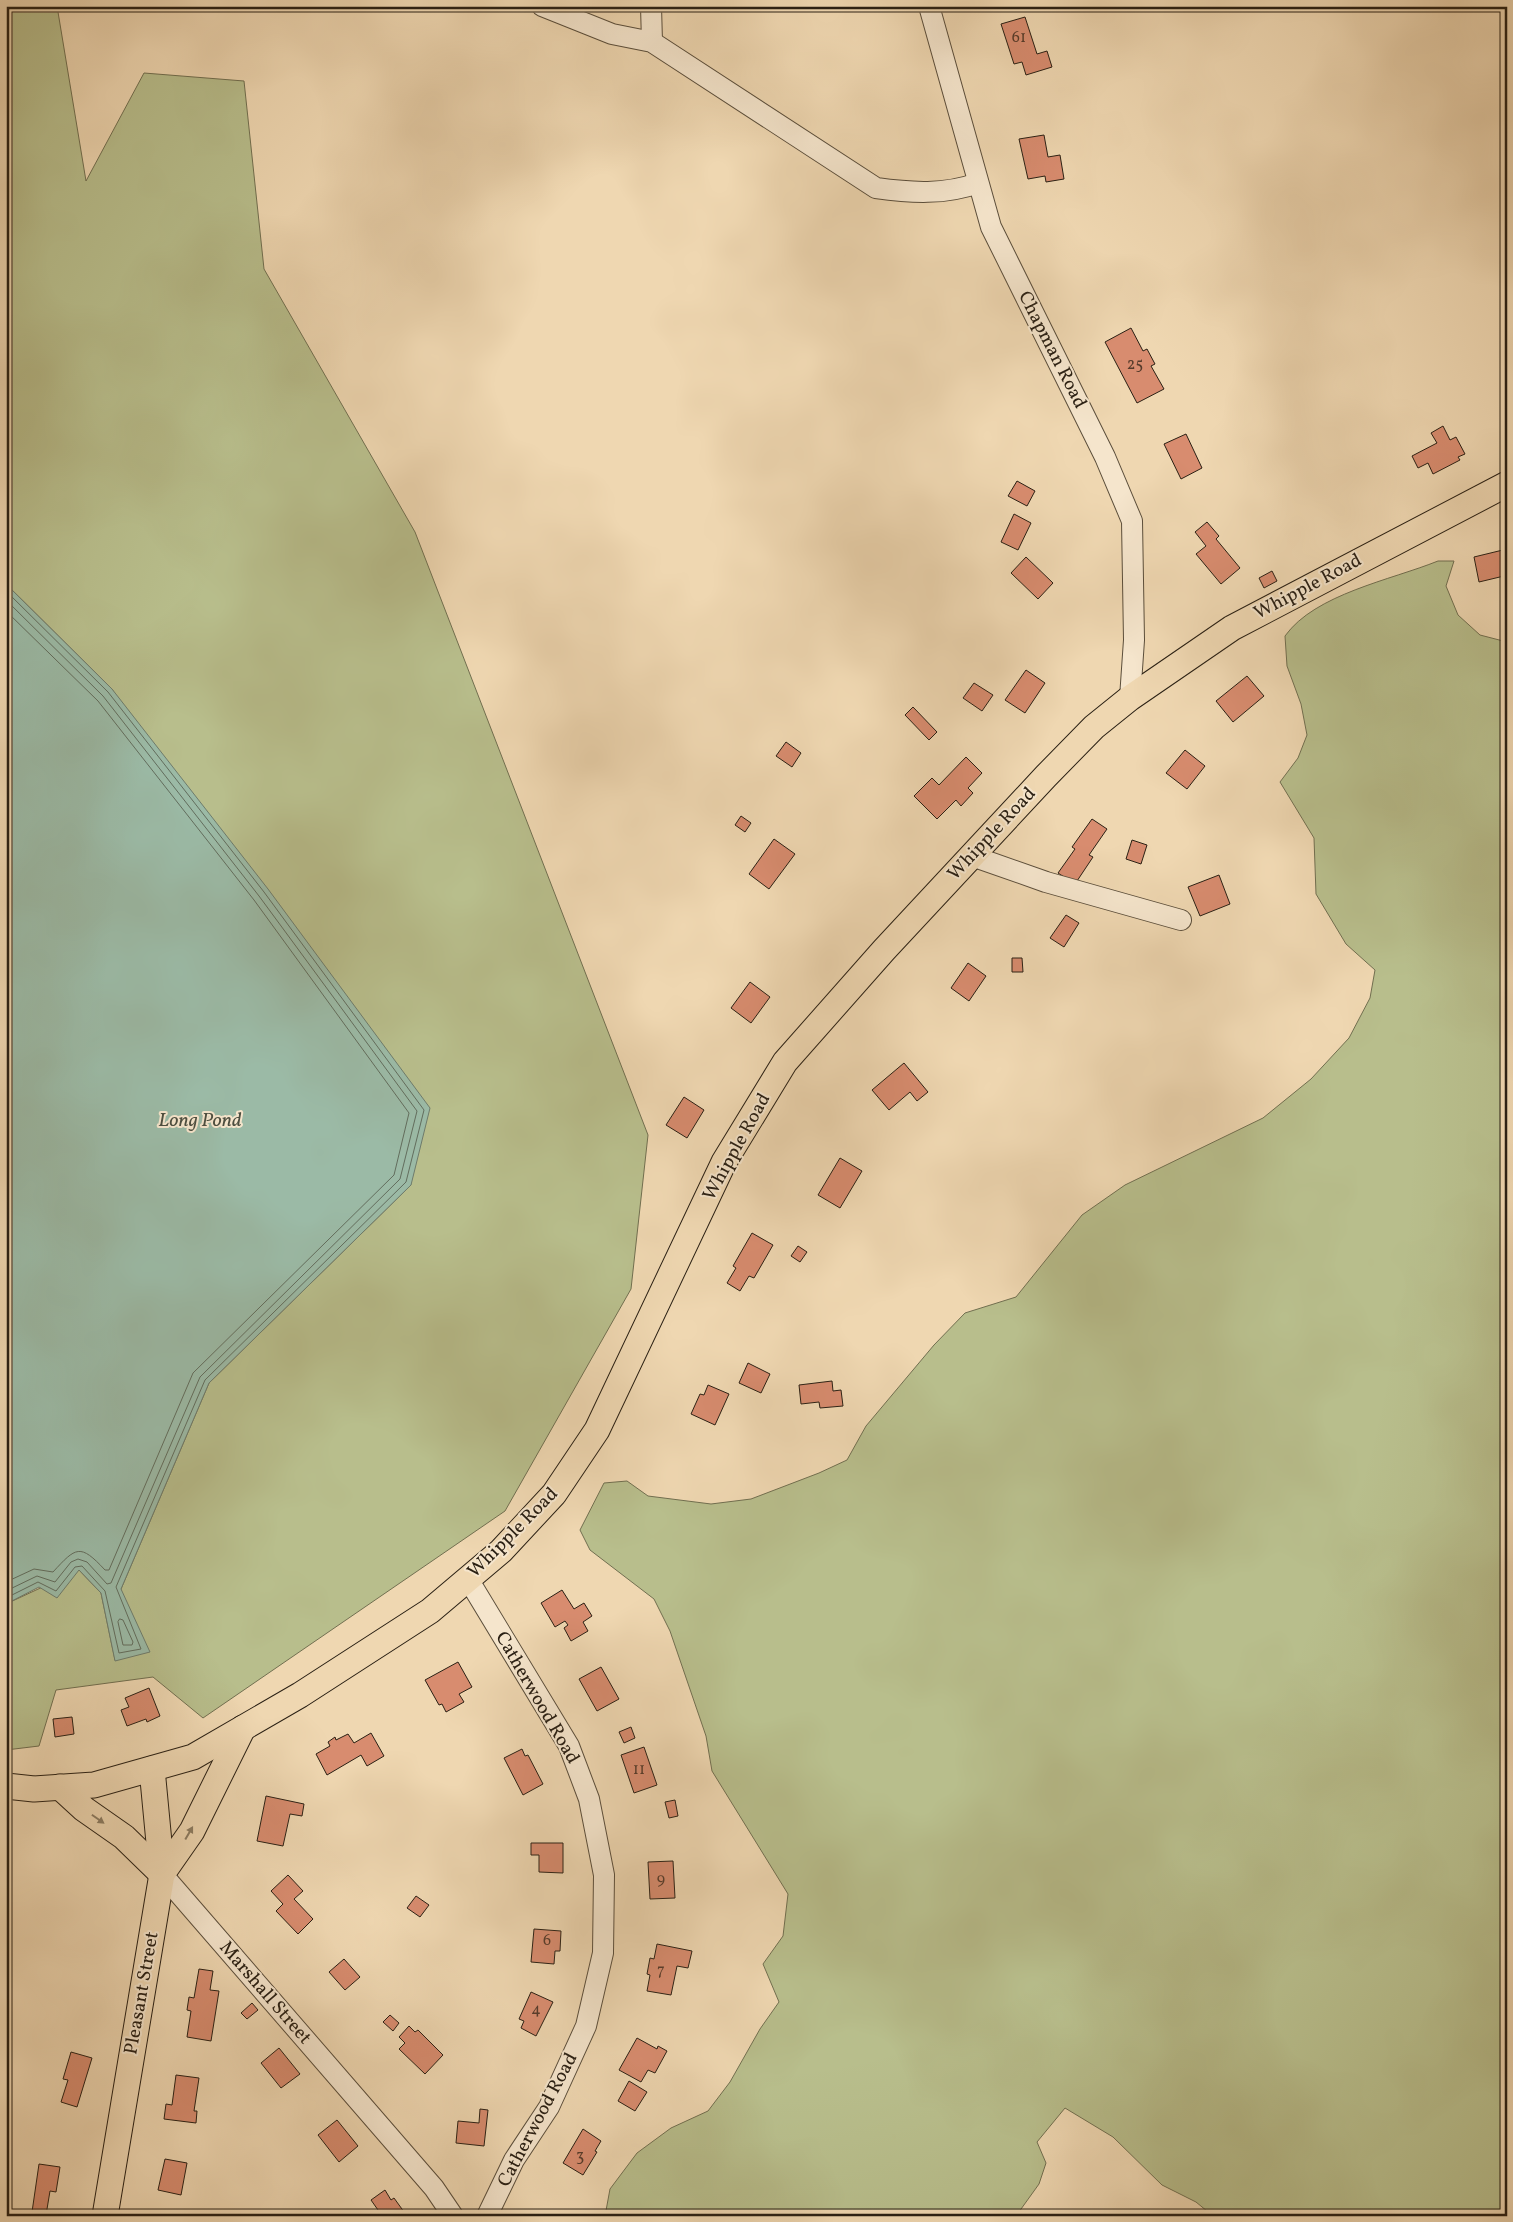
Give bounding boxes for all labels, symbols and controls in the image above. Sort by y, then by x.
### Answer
house number: 61 [1012,27,1026,49]
street label: Chapman Road [1011,287,1093,413]
house number: 25 [1127,354,1143,376]
street label: Whipple Road [1249,548,1367,626]
street label: Whipple Road [942,782,1042,886]
street label: Whipple Road [697,1089,777,1205]
water label: Long Pond [158,1107,242,1135]
street label: Whipple Road [462,1482,564,1584]
street label: Catherwood Road [489,1627,585,1769]
house number: 11 [633,1759,645,1781]
one-way arrow [91,1813,104,1824]
one-way arrow [185,1827,194,1840]
house number: 9 [657,1869,665,1891]
street label: Pleasant Street [118,1929,166,2057]
house number: 6 [543,1930,551,1952]
street label: Marshall Street [213,1936,317,2050]
house number: 7 [657,1960,665,1982]
house number: 4 [531,1999,541,2021]
street label: Catherwood Road [492,2048,584,2192]
house number: 3 [576,2146,584,2168]

